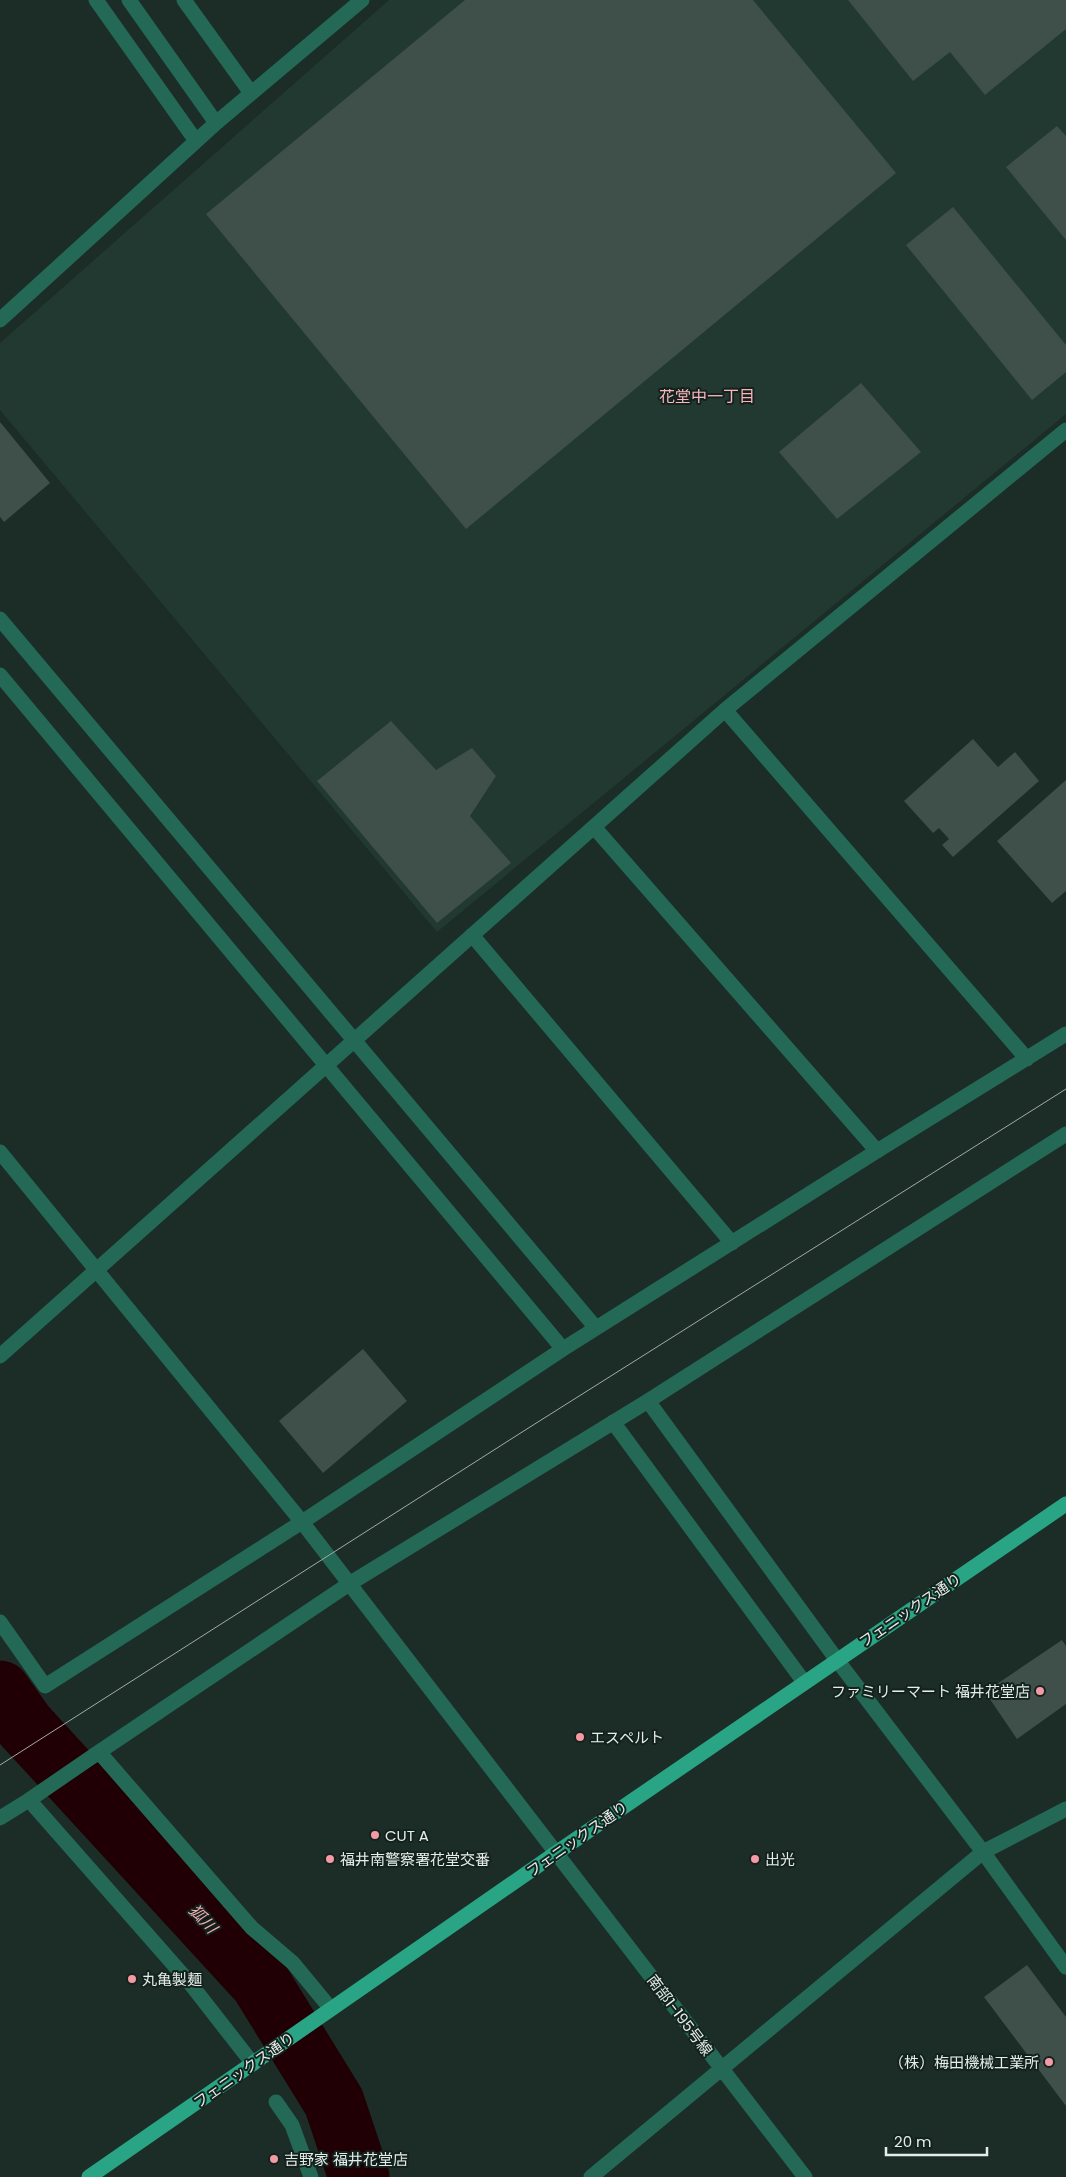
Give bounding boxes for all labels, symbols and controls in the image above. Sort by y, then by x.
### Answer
district label: 花堂中一丁目 [659,385,755,408]
street label: フェニックス通り [855,1568,965,1652]
place label: ファミリーマート 福井花堂店 [831,1681,1030,1702]
marker: ファミリーマート 福井花堂店 [1034,1685,1046,1697]
place label: エスペルト [590,1727,664,1748]
marker: エスペルト [574,1731,586,1743]
street label: フェニックス通り [522,1796,632,1882]
place label: CUT A [385,1825,429,1846]
marker: CUT A [369,1829,381,1841]
place label: 福井南警察署花堂交番 [340,1849,490,1870]
place label: 出光 [765,1849,795,1870]
marker: 福井南警察署花堂交番 [324,1853,336,1865]
marker: 出光 [749,1853,761,1865]
water label: 狐川 [184,1899,224,1940]
place label: 丸亀製麺 [142,1969,202,1990]
street label: 南部1-195号線 [643,1970,717,2060]
marker: 丸亀製麺 [126,1973,138,1985]
street label: フェニックス通り [189,2027,299,2113]
place label: （株）梅田機械工業所 [889,2052,1039,2073]
marker: （株）梅田機械工業所 [1043,2056,1055,2068]
scale bar [886,2124,987,2156]
text: 20 m [894,2131,932,2152]
place label: 吉野家 福井花堂店 [284,2149,408,2170]
marker: 吉野家 福井花堂店 [268,2153,280,2165]

